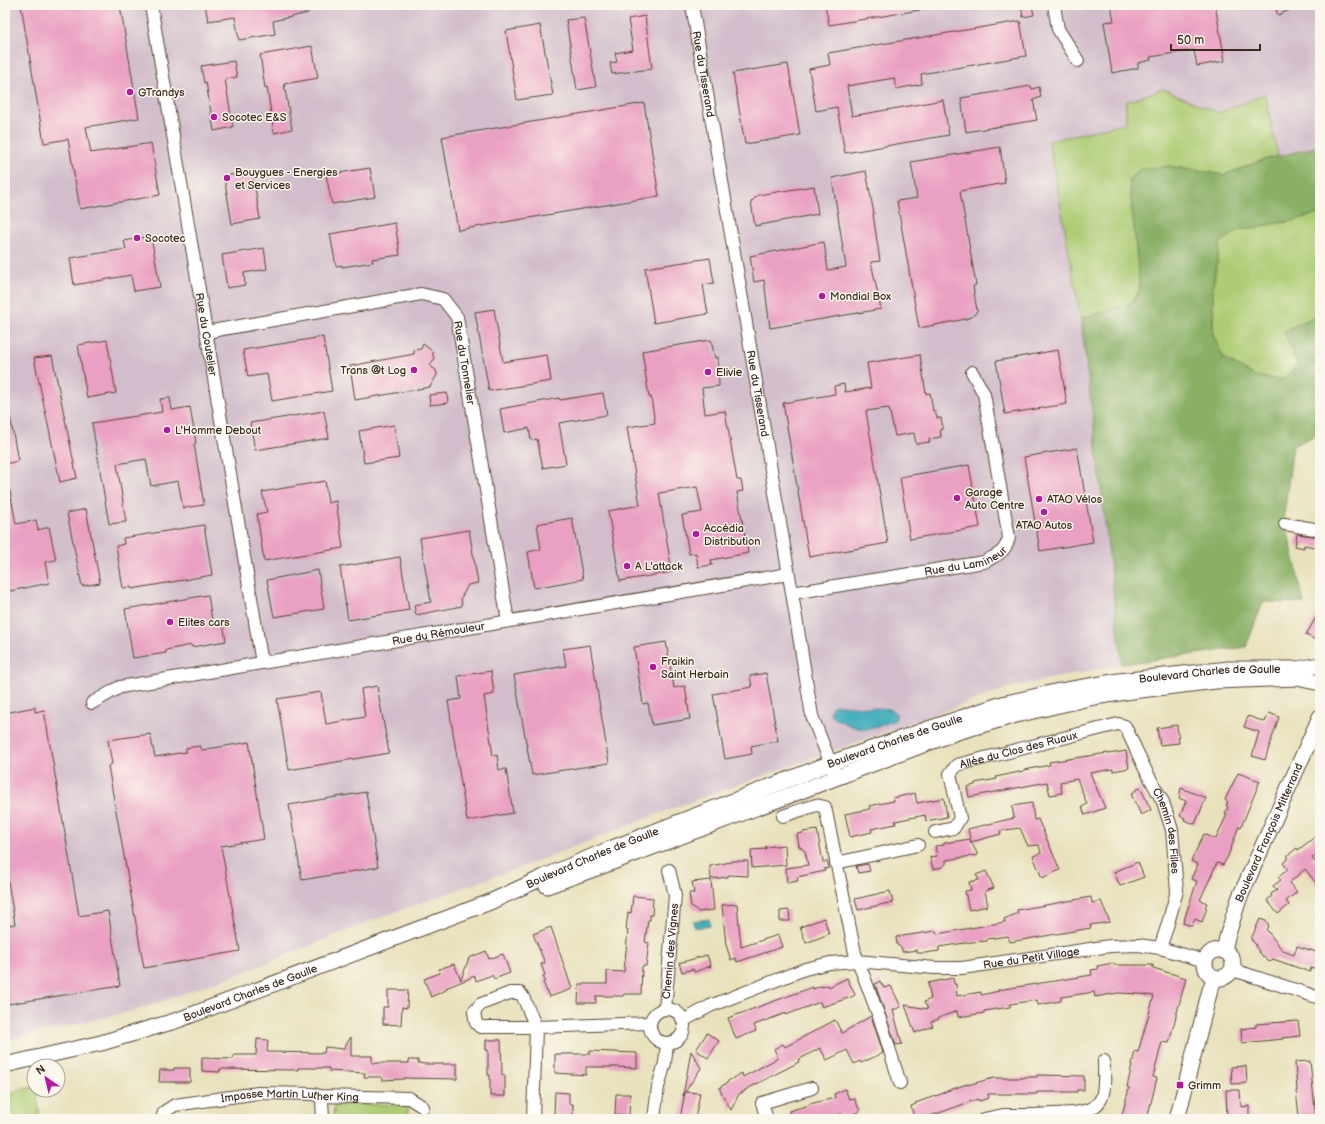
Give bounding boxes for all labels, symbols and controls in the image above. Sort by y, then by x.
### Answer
scale bar [1171,26,1260,52]
street label: Rue du Tisserand [690,30,717,118]
text: 50 m [1177,33,1204,48]
place label: GTrandys [138,86,185,99]
marker: GTrandys [125,87,135,97]
place label: Socotec E&S [222,111,287,124]
marker: Socotec E&S [209,112,219,122]
place label: Bouygues - Energies et Services [235,166,338,192]
marker: Bouygues - Energies et Services [222,173,232,183]
place label: Socotec [145,232,185,245]
marker: Socotec [132,233,142,243]
place label: Mondial Box [830,290,891,303]
marker: Mondial Box [817,291,827,301]
street label: Rue du Coutelier [193,292,220,378]
street label: Rue du Tonnelier [451,320,478,407]
street label: Rue du Tisserand [744,349,771,438]
place label: Trans @t Log [340,364,406,377]
marker: Trans @t Log [409,365,419,375]
place label: Elivie [716,366,743,379]
marker: Elivie [703,367,713,377]
place label: L'Homme Debout [175,424,262,437]
marker: L'Homme Debout [162,425,172,435]
place label: Garage Auto Centre [965,486,1025,512]
marker: Garage Auto Centre [952,493,962,503]
place label: ATAO Vélos [1047,493,1103,506]
marker: ATAO Vélos [1034,494,1044,504]
marker: ATAO Autos [1039,507,1049,517]
place label: ATAO Autos [1016,519,1073,532]
place label: Accédia Distribution [704,522,761,548]
marker: Accédia Distribution [691,529,701,539]
street label: Rue du Lamineur [923,543,1011,579]
place label: A L'attack [635,560,683,573]
marker: A L'attack [622,561,632,571]
place label: Elites cars [178,616,230,629]
marker: Elites cars [165,617,175,627]
street label: Rue du Rémouleur [391,619,487,648]
place label: Fraikin Saint Herbain [661,655,729,681]
marker: Fraikin Saint Herbain [648,662,658,672]
street label: Boulevard Charles de Gaulle [1138,663,1281,686]
street label: Boulevard Charles de Gaulle [825,712,965,771]
street label: Allée du Clos des Ruaux [958,729,1079,771]
street label: Boulevard François Mitterrand [1233,761,1306,904]
street label: Chemin des Filles [1150,786,1182,875]
street label: Boulevard Charles de Gaulle [524,825,661,891]
street label: Chemin des Vignes [660,902,681,1000]
street label: Rue du Petit Village [982,945,1081,972]
street label: Boulevard Charles de Gaulle [181,962,320,1024]
north arrow [26,1058,66,1098]
text: N [34,1062,48,1078]
place label: Grimm [1188,1079,1221,1092]
marker: Grimm [1175,1080,1185,1090]
street label: Impasse Martin Luther King [220,1087,359,1105]

